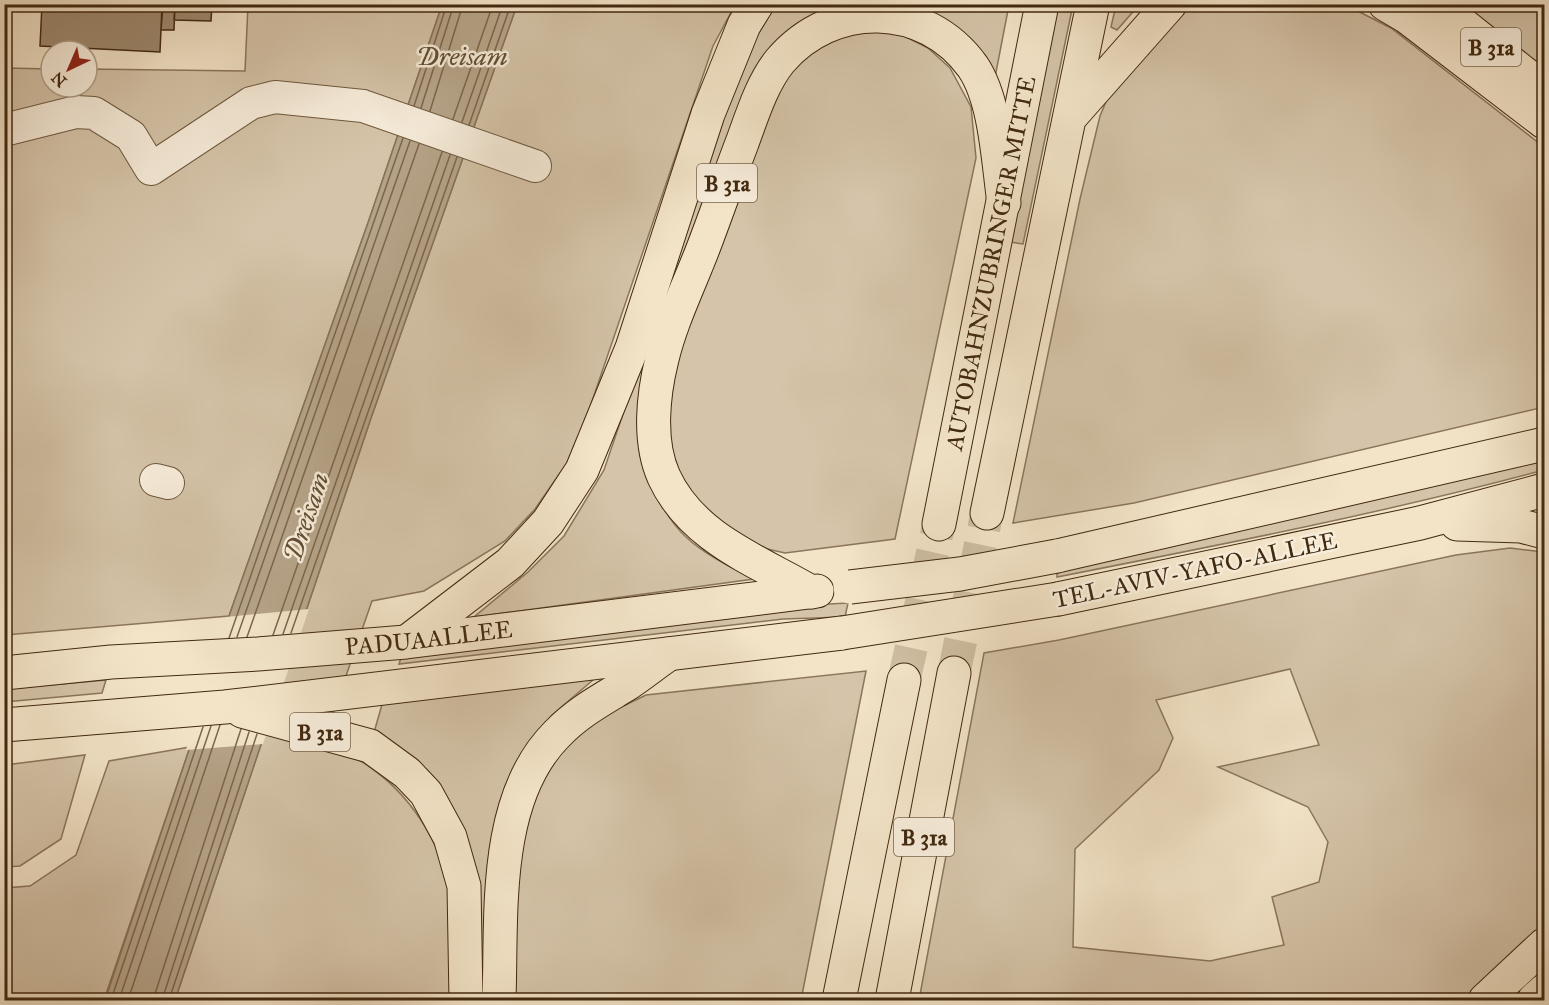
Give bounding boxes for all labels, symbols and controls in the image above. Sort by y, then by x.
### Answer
road number: B 31a [1461,28,1521,66]
north arrow [39,39,99,99]
water label: Dreisam [416,40,508,72]
text: N [47,68,70,91]
street label: AUTOBAHNZUBRINGER MITTE [939,73,1042,454]
road number: B 31a [697,164,757,202]
water label: Dreisam [276,469,336,565]
street label: TEL-AVIV-YAFO-ALLEE [1050,525,1340,615]
street label: PADUAALLEE [344,614,514,662]
road number: B 31a [290,713,350,751]
road number: B 31a [894,818,954,856]

